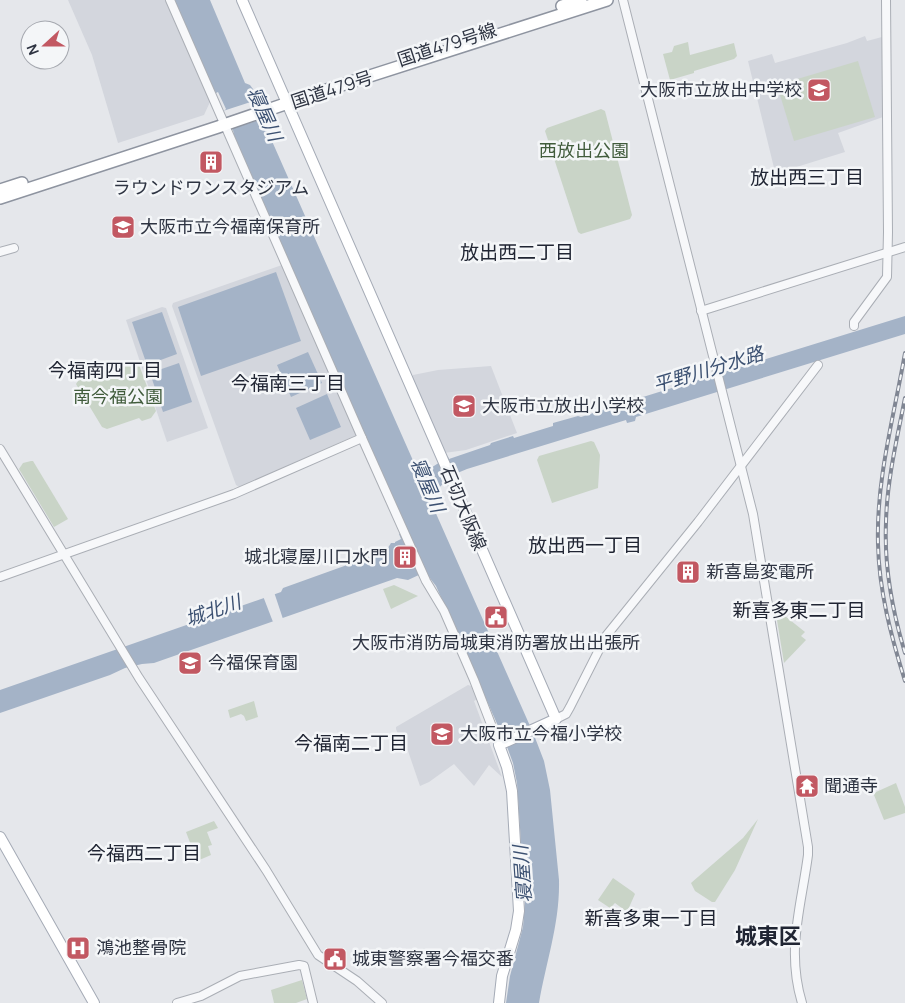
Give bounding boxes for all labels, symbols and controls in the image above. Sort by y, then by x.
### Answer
street label: 国道479号線 [394,17,499,71]
north arrow [20,20,70,70]
text: N [22,42,43,58]
street label: 国道479号 [288,65,376,114]
place label: 大阪市立放出中学校 [640,77,802,101]
school or university icon: 大阪市立放出中学校 [806,77,832,103]
water label: 寝屋川 [242,83,289,147]
park label: 西放出公園 [539,138,629,162]
building icon: ラウンドワンスタジアム [198,149,224,175]
district label: 放出西三丁目 [750,164,864,190]
place label: ラウンドワンスタジアム [113,175,309,199]
school or university icon: 大阪市立今福南保育所 [110,214,136,240]
place label: 大阪市立今福南保育所 [140,214,320,238]
district label: 放出西二丁目 [460,239,574,265]
water label: 平野川分水路 [650,339,768,398]
district label: 今福南四丁目 [48,357,162,383]
district label: 今福南三丁目 [231,370,345,396]
park label: 南今福公園 [73,384,163,408]
school or university icon: 大阪市立放出小学校 [451,393,477,419]
place label: 大阪市立放出小学校 [482,393,644,417]
water label: 寝屋川 [405,454,452,518]
street label: 石切大阪線 [435,461,493,554]
district label: 放出西一丁目 [528,532,642,558]
place label: 城北寝屋川口水門 [244,544,388,568]
building icon: 城北寝屋川口水門 [392,544,418,570]
building icon: 新喜島変電所 [675,559,701,585]
place label: 新喜島変電所 [706,559,814,583]
water label: 城北川 [182,588,246,632]
district label: 新喜多東二丁目 [732,597,866,623]
public building icon: 大阪市消防局城東消防署放出出張所 [483,604,509,630]
place label: 大阪市消防局城東消防署放出出張所 [352,630,640,654]
school or university icon: 今福保育園 [177,650,203,676]
place label: 今福保育園 [208,650,298,674]
school or university icon: 大阪市立今福小学校 [429,721,455,747]
place label: 大阪市立今福小学校 [460,721,622,745]
district label: 今福南二丁目 [294,730,408,756]
temple icon: 聞通寺 [794,773,820,799]
place label: 聞通寺 [824,773,878,797]
district label: 今福西二丁目 [87,840,201,866]
water label: 寝屋川 [507,843,537,903]
district label: 新喜多東一丁目 [584,905,718,931]
district label: 城東区 [735,921,801,951]
hospital icon: 鴻池整骨院 [65,935,91,961]
place label: 鴻池整骨院 [96,935,186,959]
public building icon: 城東警察署今福交番 [322,946,348,972]
place label: 城東警察署今福交番 [352,946,514,970]

